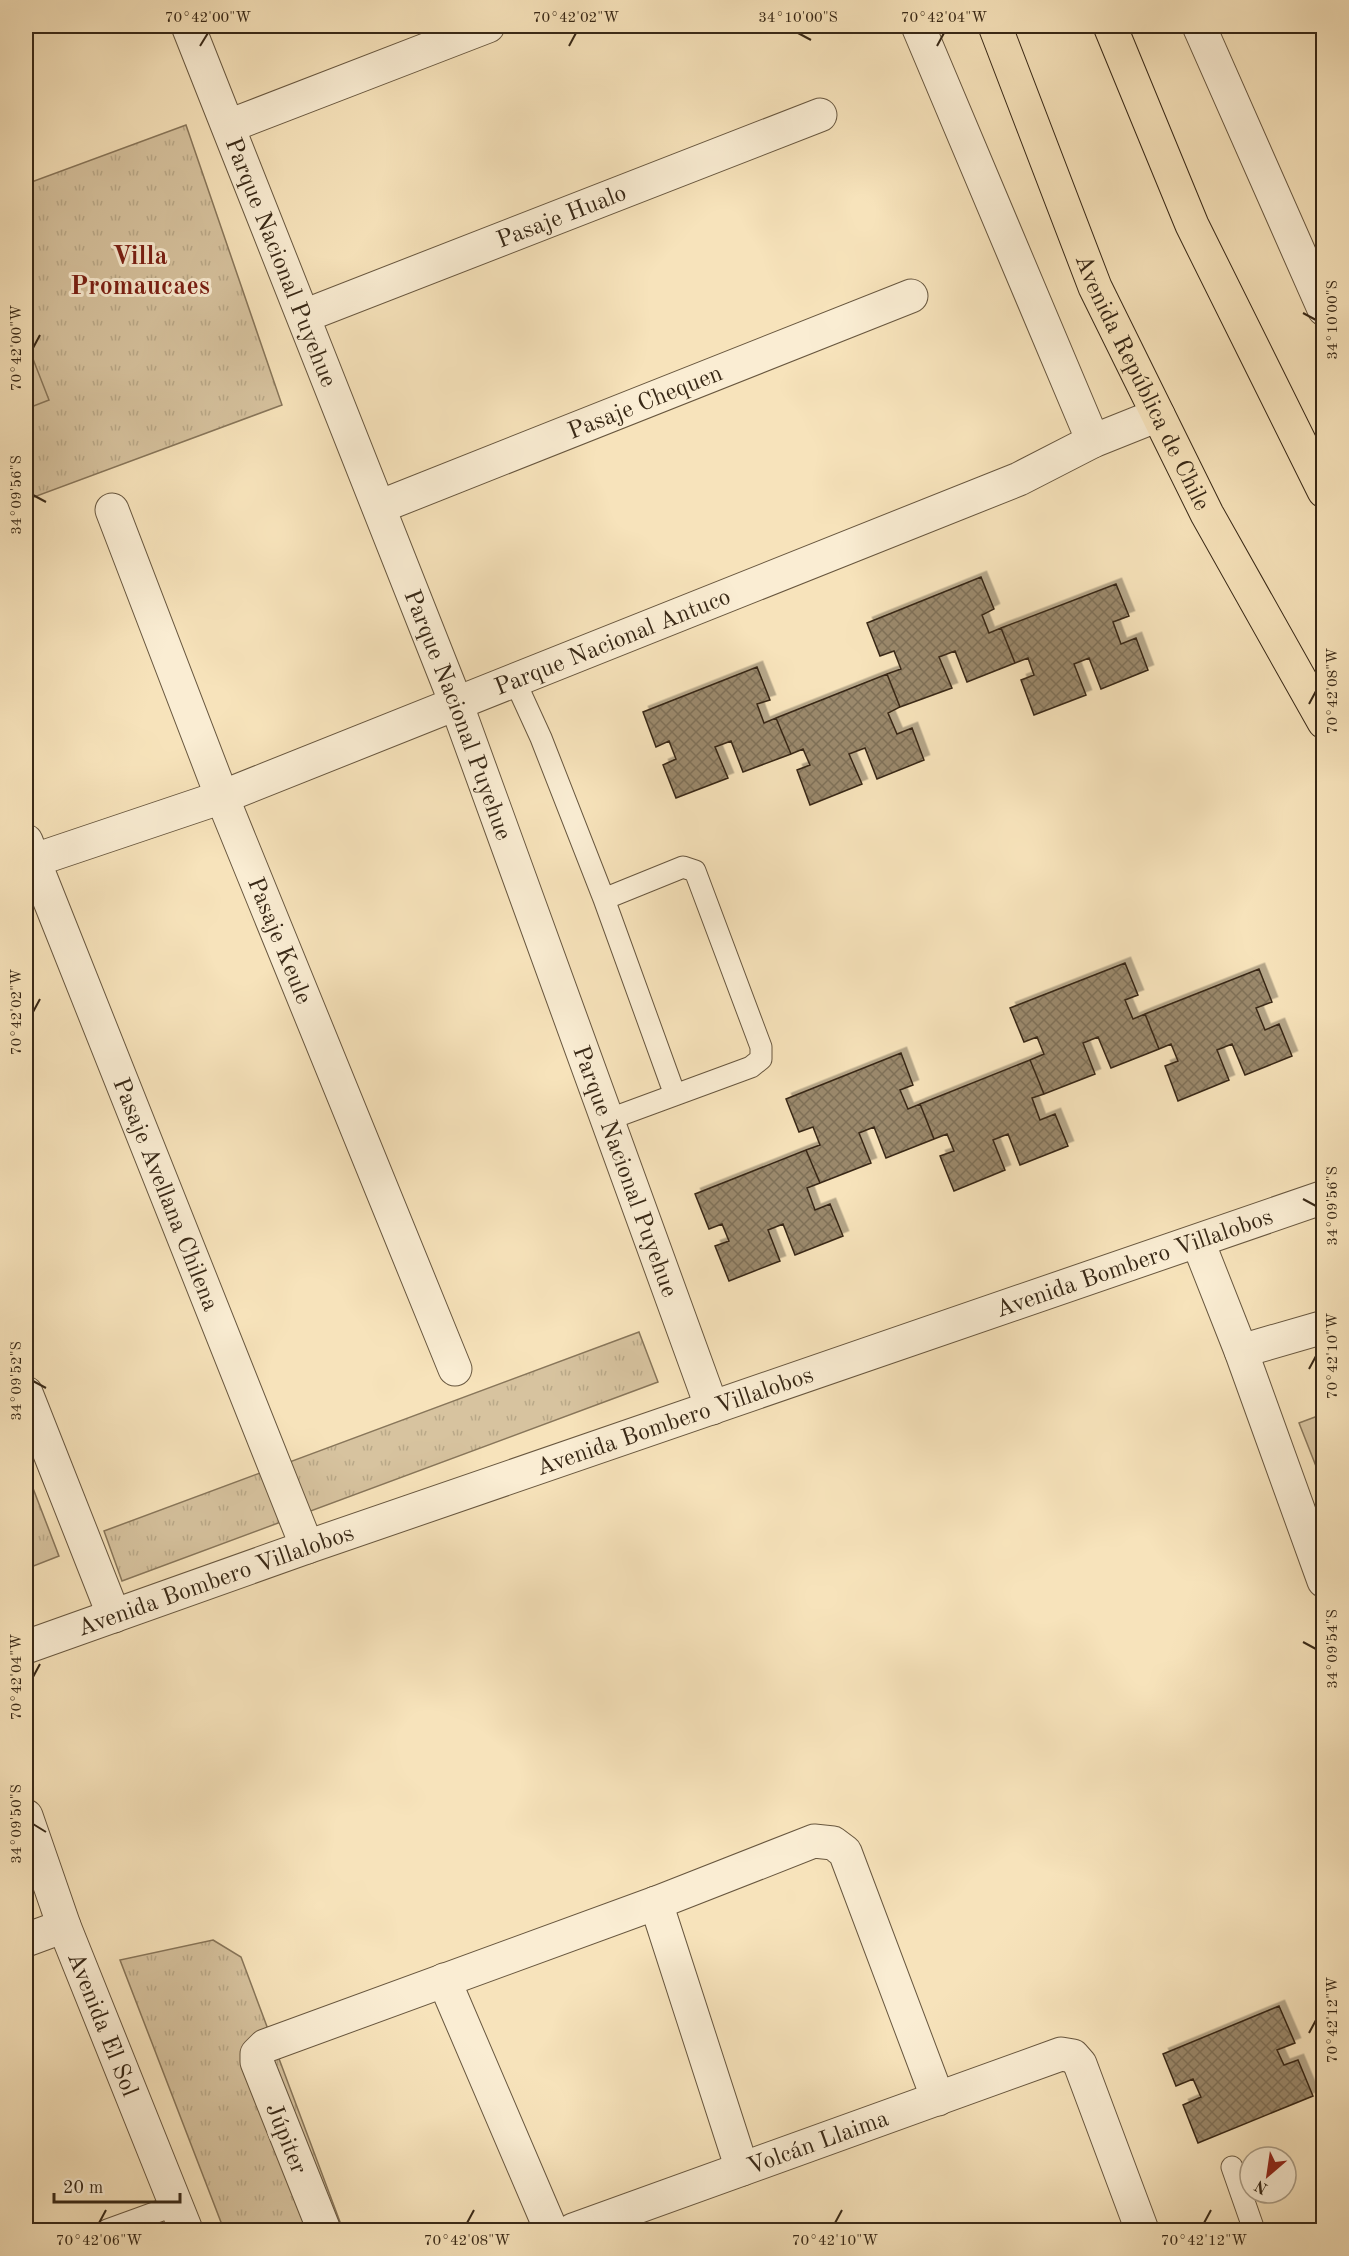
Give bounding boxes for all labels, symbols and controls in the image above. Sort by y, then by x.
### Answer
text: 70°42'00"W [165,11,251,26]
text: 70°42'02"W [533,11,619,26]
text: 34°10'00"S [758,11,838,26]
text: 70°42'04"W [901,11,987,26]
street label: Parque Nacional Puyehue [220,135,340,391]
street label: Pasaje Hualo [494,182,630,254]
district label: Villa Promaucaes [70,244,210,300]
street label: Avenida República de Chile [1070,252,1213,515]
text: 34°10'00"S [1326,280,1341,360]
text: 70°42'00"W [10,305,25,391]
street label: Pasaje Chequen [565,362,726,445]
text: 34°09'56"S [10,455,25,535]
street label: Parque Nacional Antuco [492,585,734,701]
street label: Parque Nacional Puyehue [398,587,515,844]
text: 70°42'08"W [1326,648,1341,734]
street label: Pasaje Keule [242,874,315,1008]
text: 70°42'02"W [10,969,25,1055]
street label: Parque Nacional Puyehue [567,1043,681,1301]
street label: Pasaje Avellana Chilena [108,1075,222,1315]
text: 34°09'56"S [1326,1166,1341,1246]
street label: Avenida Bombero Villalobos [993,1206,1276,1323]
text: 70°42'10"W [1326,1313,1341,1399]
text: 34°09'52"S [10,1341,25,1421]
street label: Avenida Bombero Villalobos [534,1364,817,1481]
street label: Avenida Bombero Villalobos [75,1522,357,1642]
text: 34°09'54"S [1326,1609,1341,1689]
text: 70°42'04"W [10,1634,25,1720]
text: 34°09'50"S [10,1784,25,1864]
street label: Avenida El Sol [62,1949,141,2100]
text: 70°42'12"W [1326,1977,1341,2063]
street label: Júpiter [260,2100,310,2178]
street label: Volcán Llaima [744,2107,892,2180]
north arrow [1238,2145,1298,2205]
scale bar [54,2166,180,2204]
text: N [1252,2176,1271,2196]
text: 20 m [63,2179,103,2197]
text: 70°42'06"W [56,2234,142,2249]
text: 70°42'08"W [424,2234,510,2249]
text: 70°42'10"W [792,2234,878,2249]
text: 70°42'12"W [1161,2234,1247,2249]

